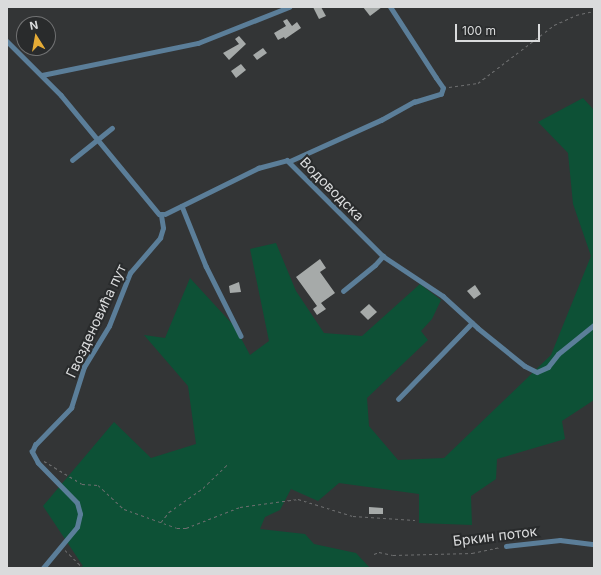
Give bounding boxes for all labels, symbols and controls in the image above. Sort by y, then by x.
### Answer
north arrow [16,16,56,56]
scale bar [457,16,542,42]
text: N [28,18,39,33]
text: 100 m [462,23,496,38]
street label: Водоводска [297,154,367,224]
street label: Гвозденовића пут [62,262,130,380]
street label: Бркин поток [452,523,538,549]

